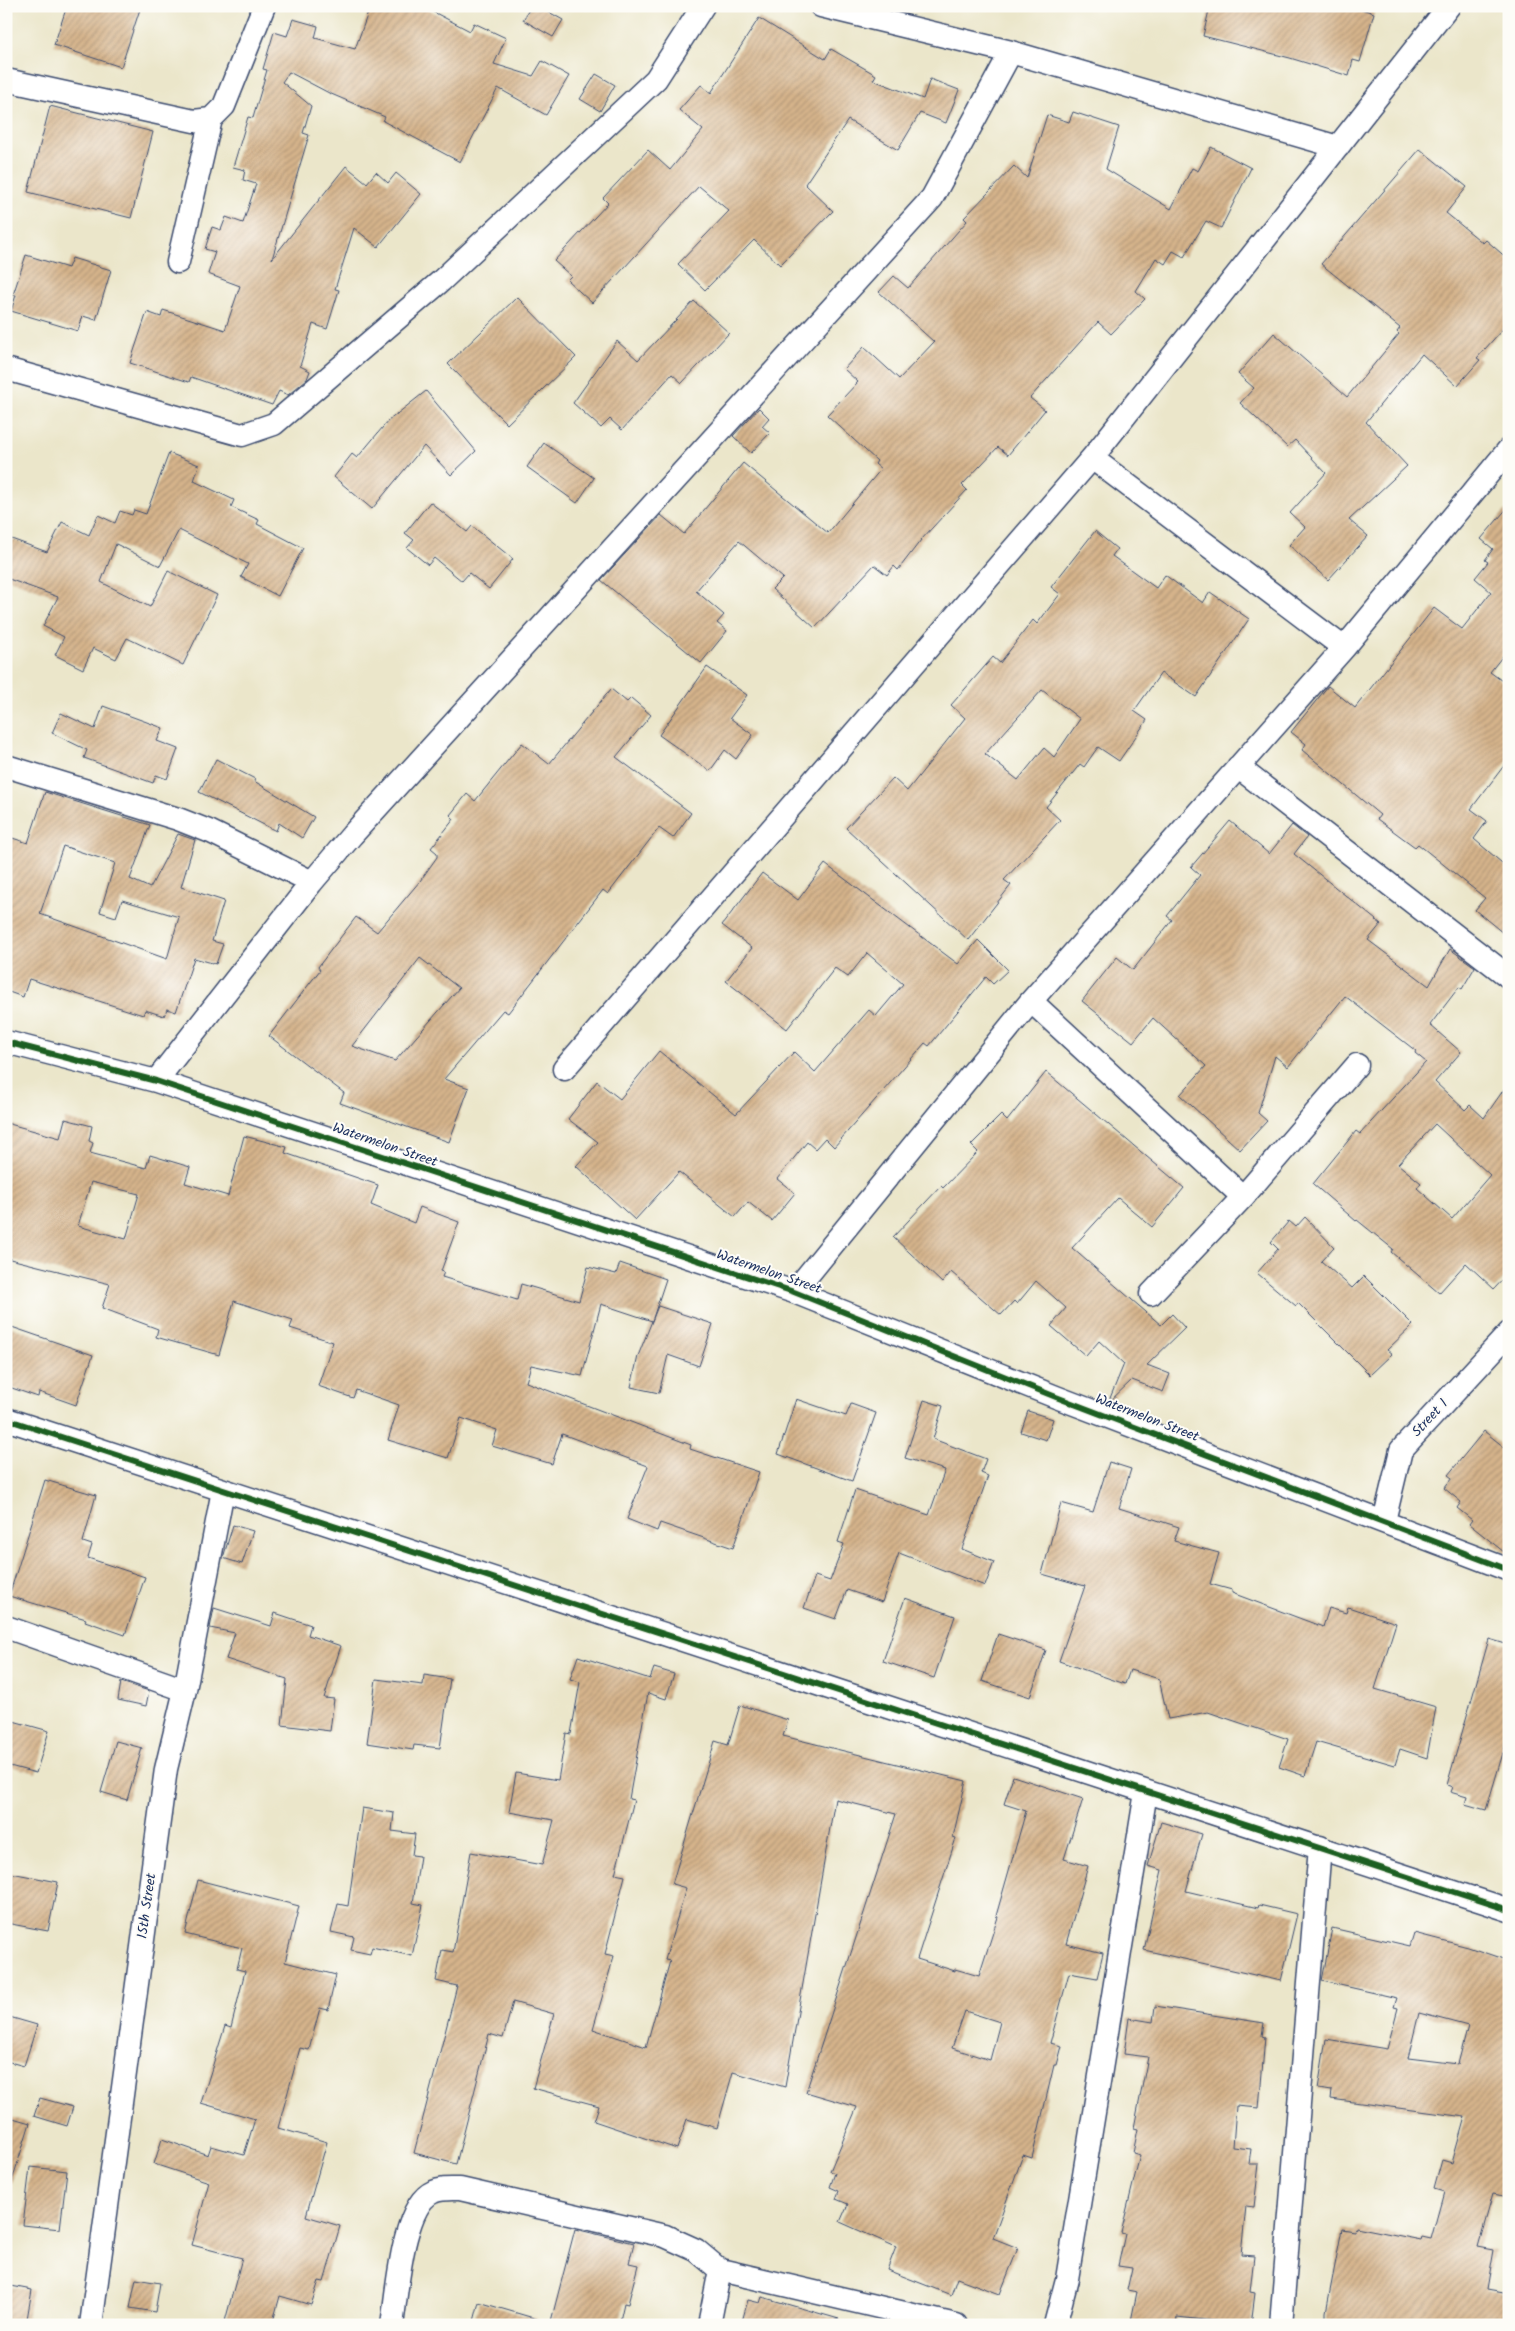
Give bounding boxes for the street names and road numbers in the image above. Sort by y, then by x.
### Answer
street label: Watermelon Street [330,1117,441,1173]
street label: Watermelon Street [714,1244,825,1300]
street label: Watermelon Street [1092,1388,1203,1448]
street label: Street 1 [1406,1394,1454,1442]
street label: 15th Street [132,1871,163,1940]

